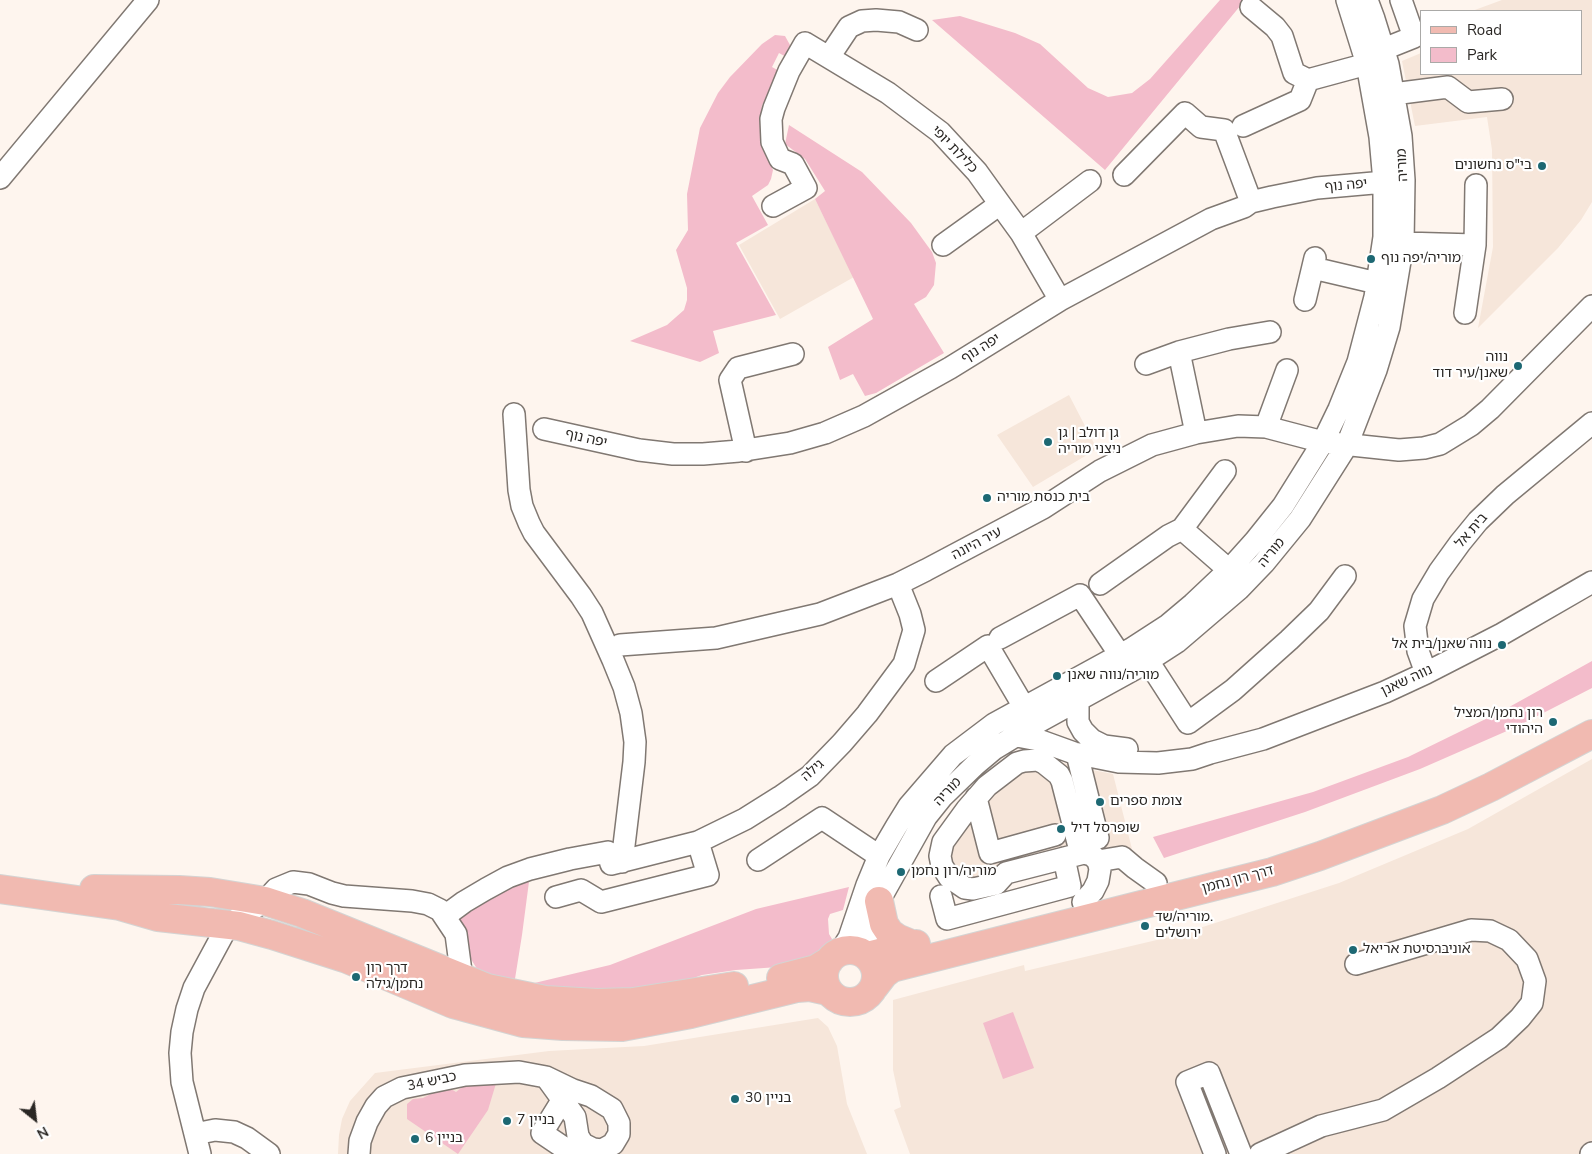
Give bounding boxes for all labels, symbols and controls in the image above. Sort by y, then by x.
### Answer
legend [1420,10,1582,75]
text: Road [1467,20,1502,40]
text: Park [1467,45,1497,65]
street label: כלילת יופי [927,123,981,177]
street label: מוריה [1394,148,1412,182]
place label: בי"ס נחשונים [1454,158,1532,174]
marker: בי"ס נחשונים [1536,160,1548,172]
street label: יפה נוף [1324,176,1368,196]
place label: מוריה/יפה נוף [1381,251,1461,267]
marker: מוריה/יפה נוף [1365,253,1377,265]
street label: יפה נוף [958,331,1004,367]
place label: נווה שאנן/עיר דוד [1433,350,1508,382]
marker: נווה שאנן/עיר דוד [1512,360,1524,372]
street label: יפה נוף [563,426,609,452]
place label: גן דולב | גן ניצני מוריה [1058,426,1121,458]
marker: גן דולב | גן ניצני מוריה [1042,436,1054,448]
place label: בית כנסת מוריה [997,490,1090,506]
marker: בית כנסת מוריה [981,492,993,504]
street label: בית אל [1452,510,1492,552]
street label: עיר היונה [949,524,1005,564]
street label: מוריה [1255,535,1289,571]
place label: נווה שאנן/בית אל [1392,637,1492,653]
marker: נווה שאנן/בית אל [1496,639,1508,651]
street label: נווה שאנן [1378,662,1436,700]
place label: מוריה/נווה שאנן [1067,668,1159,684]
marker: מוריה/נווה שאנן [1051,670,1063,682]
place label: רון נחמן/המציל היהודי [1454,706,1543,739]
marker: רון נחמן/המציל היהודי [1547,716,1559,728]
street label: גילה [798,756,828,786]
street label: מוריה [931,774,965,810]
place label: צומת ספרים [1110,794,1182,810]
marker: צומת ספרים [1094,796,1106,808]
place label: שופרסל דיל [1071,821,1140,837]
marker: שופרסל דיל [1055,823,1067,835]
street label: דרך רון נחמן [1200,862,1276,898]
place label: מוריה/רון נחמן [911,864,996,880]
marker: מוריה/רון נחמן [895,866,907,878]
place label: מוריה/שד. ירושלים [1155,910,1213,942]
marker: מוריה/שד. ירושלים [1139,920,1151,932]
place label: אוניברסיטת אריאל [1363,942,1471,958]
marker: אוניברסיטת אריאל [1347,944,1359,956]
place label: דרך רון נחמן/גילה [366,961,423,994]
marker: דרך רון נחמן/גילה [350,971,362,983]
street label: כביש 34 [406,1069,458,1095]
place label: בניין 30 [745,1091,791,1107]
marker: בניין 30 [729,1093,741,1105]
north arrow [10,1094,60,1144]
place label: בניין 7 [517,1113,555,1129]
marker: בניין 7 [501,1115,513,1127]
text: N [33,1122,52,1143]
place label: בניין 6 [425,1131,463,1147]
marker: בניין 6 [409,1133,421,1145]

